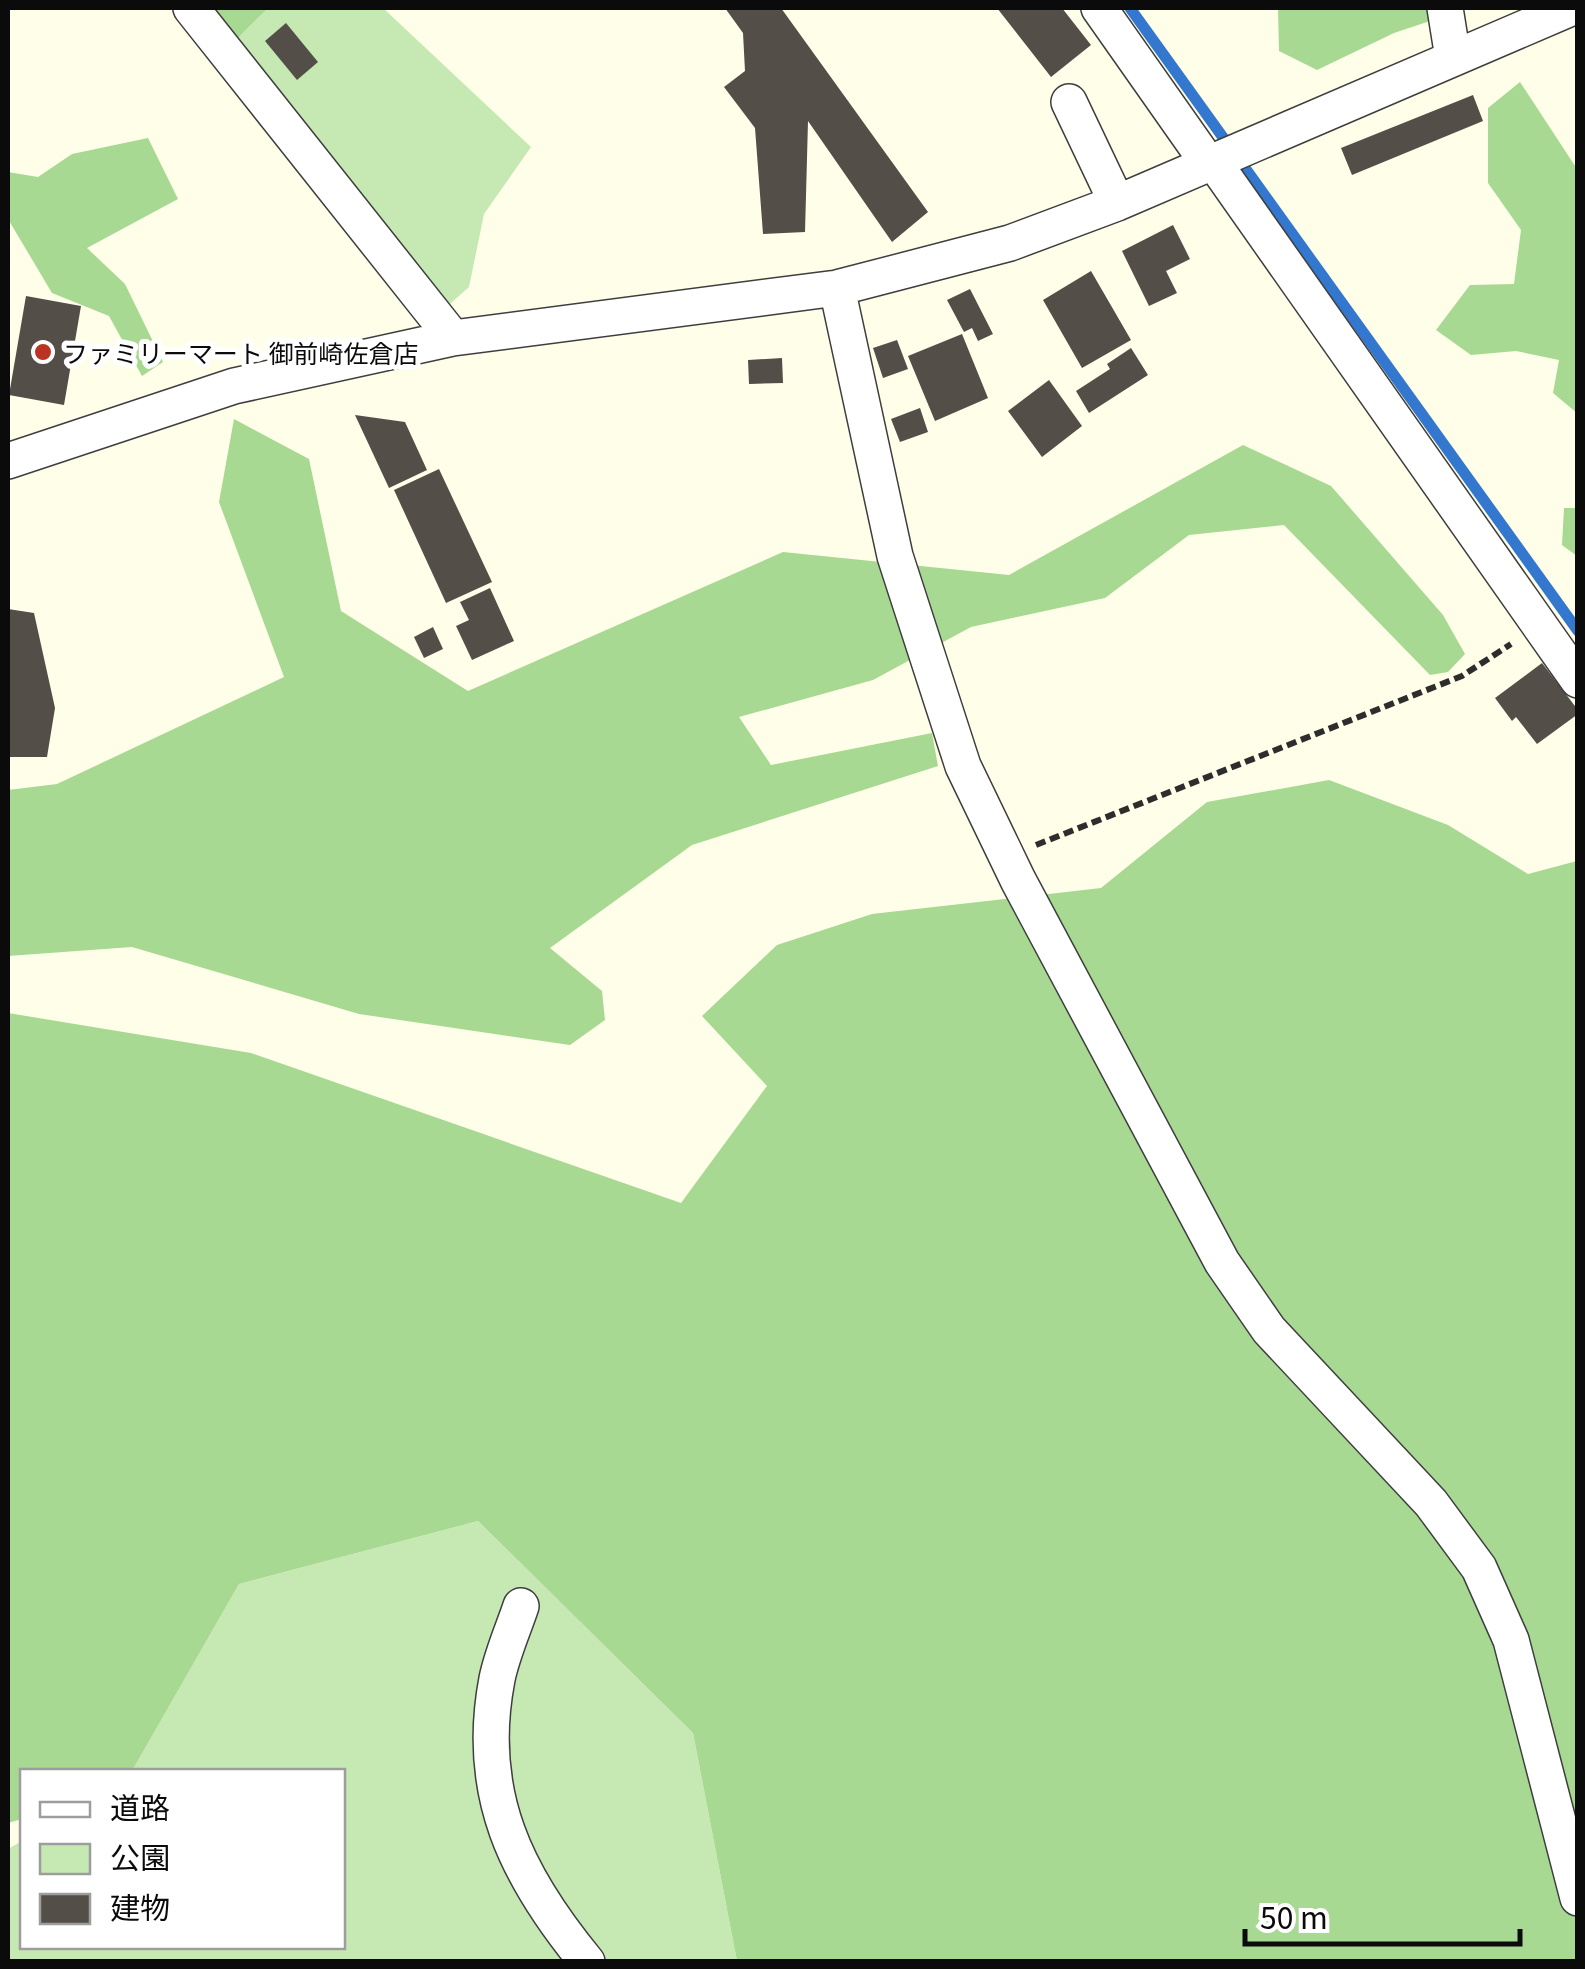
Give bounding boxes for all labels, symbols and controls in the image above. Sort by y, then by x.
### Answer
place label: ファミリーマート 御前崎佐倉店 [63,334,419,370]
marker: ファミリーマート 御前崎佐倉店 [32,341,54,363]
legend [20,1769,345,1949]
text: 道路 [110,1784,170,1828]
text: 公園 [110,1834,170,1878]
text: 建物 [110,1884,170,1928]
scale bar [1245,1884,1520,1946]
text: 50 m [1260,1894,1328,1938]

